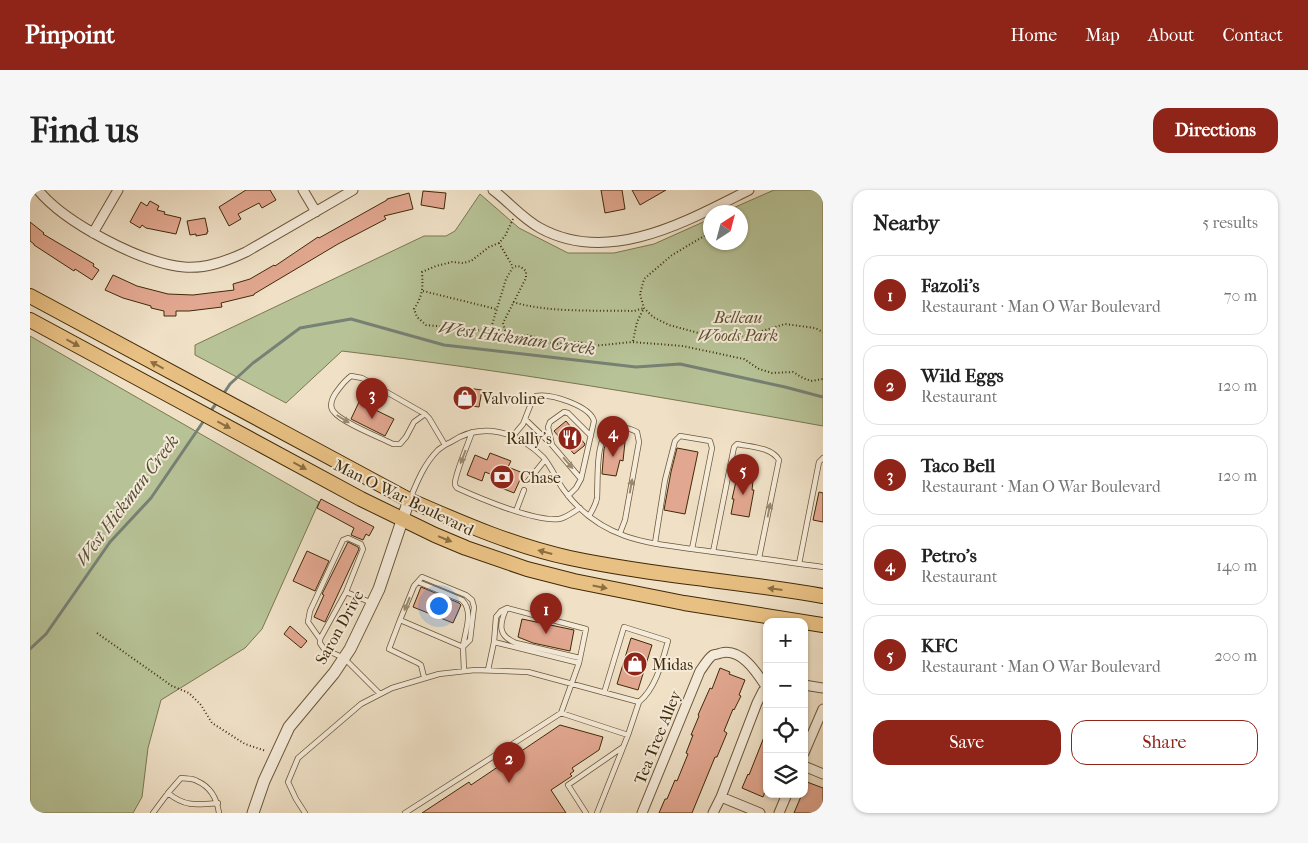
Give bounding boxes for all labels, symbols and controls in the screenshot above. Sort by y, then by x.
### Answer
text: Pinpoint [25,21,115,49]
text: Home [1010,25,1057,46]
text: Map [1085,25,1120,46]
text: About [1148,25,1194,46]
text: Contact [1222,25,1283,46]
button: Directions [1153,108,1278,153]
text: Find us [30,110,139,151]
north arrow [703,205,748,250]
text: Nearby [873,211,939,235]
text: 5 results [1202,213,1258,232]
text: Fazoli's [921,275,980,297]
text: 1 [887,286,893,305]
text: 70 m [1224,286,1257,305]
text: Restaurant · Man O War Boulevard [921,297,1161,316]
park label: Belleau Woods Park [698,308,778,345]
water label: West Hickman Creek [437,317,597,360]
one-way arrow [66,339,80,347]
one-way arrow [149,361,164,369]
text: Wild Eggs [921,365,1004,387]
text: 2 [886,376,894,395]
text: 120 m [1218,376,1257,395]
pin: 3 [356,378,388,419]
shop icon: Valvoline [452,385,478,411]
text: Restaurant [921,387,997,406]
place label: Valvoline [481,389,545,408]
one-way arrow [337,414,350,423]
pin: 4 [597,416,629,457]
one-way arrow [216,421,231,429]
restaurant icon: Rally's [557,425,583,451]
place label: Rally's [506,429,552,448]
water label: West Hickman Creek [71,431,183,570]
one-way arrow [459,450,467,465]
pin: 5 [727,454,759,495]
street label: Man O War Boulevard [331,455,477,540]
text: Taco Bell [921,455,995,477]
one-way arrow [562,457,573,469]
one-way arrow [293,462,308,470]
bank icon: Chase [489,464,515,490]
text: 3 [887,466,893,485]
text: 120 m [1218,466,1257,485]
place label: Chase [520,468,561,487]
text: Restaurant · Man O War Boulevard [921,477,1161,496]
one-way arrow [627,478,635,494]
one-way arrow [765,503,773,518]
one-way arrow [438,536,452,544]
text: Petro's [921,545,977,567]
one-way arrow [538,548,553,556]
text: 4 [885,556,895,575]
text: 140 m [1216,556,1257,575]
text: Restaurant [921,567,997,586]
one-way arrow [593,583,609,591]
one-way arrow [766,585,782,593]
street label: Saron Drive [311,587,368,668]
your location [426,593,452,619]
pin: 1 [530,593,562,634]
one-way arrow [403,597,411,611]
map controls [763,618,808,798]
button: + [763,618,808,663]
text: KFC [921,635,958,657]
text: 5 [887,646,893,665]
text: 200 m [1214,646,1257,665]
shop icon: Midas [622,651,648,677]
place label: Midas [652,655,693,674]
text: Restaurant · Man O War Boulevard [921,657,1161,676]
button: − [763,663,808,708]
street label: Tea Tree Alley [630,687,685,787]
button: locate [763,708,808,753]
button: Save [873,720,1061,765]
button: Share [1071,720,1258,765]
pin: 2 [493,742,525,783]
button: layers [763,753,808,798]

